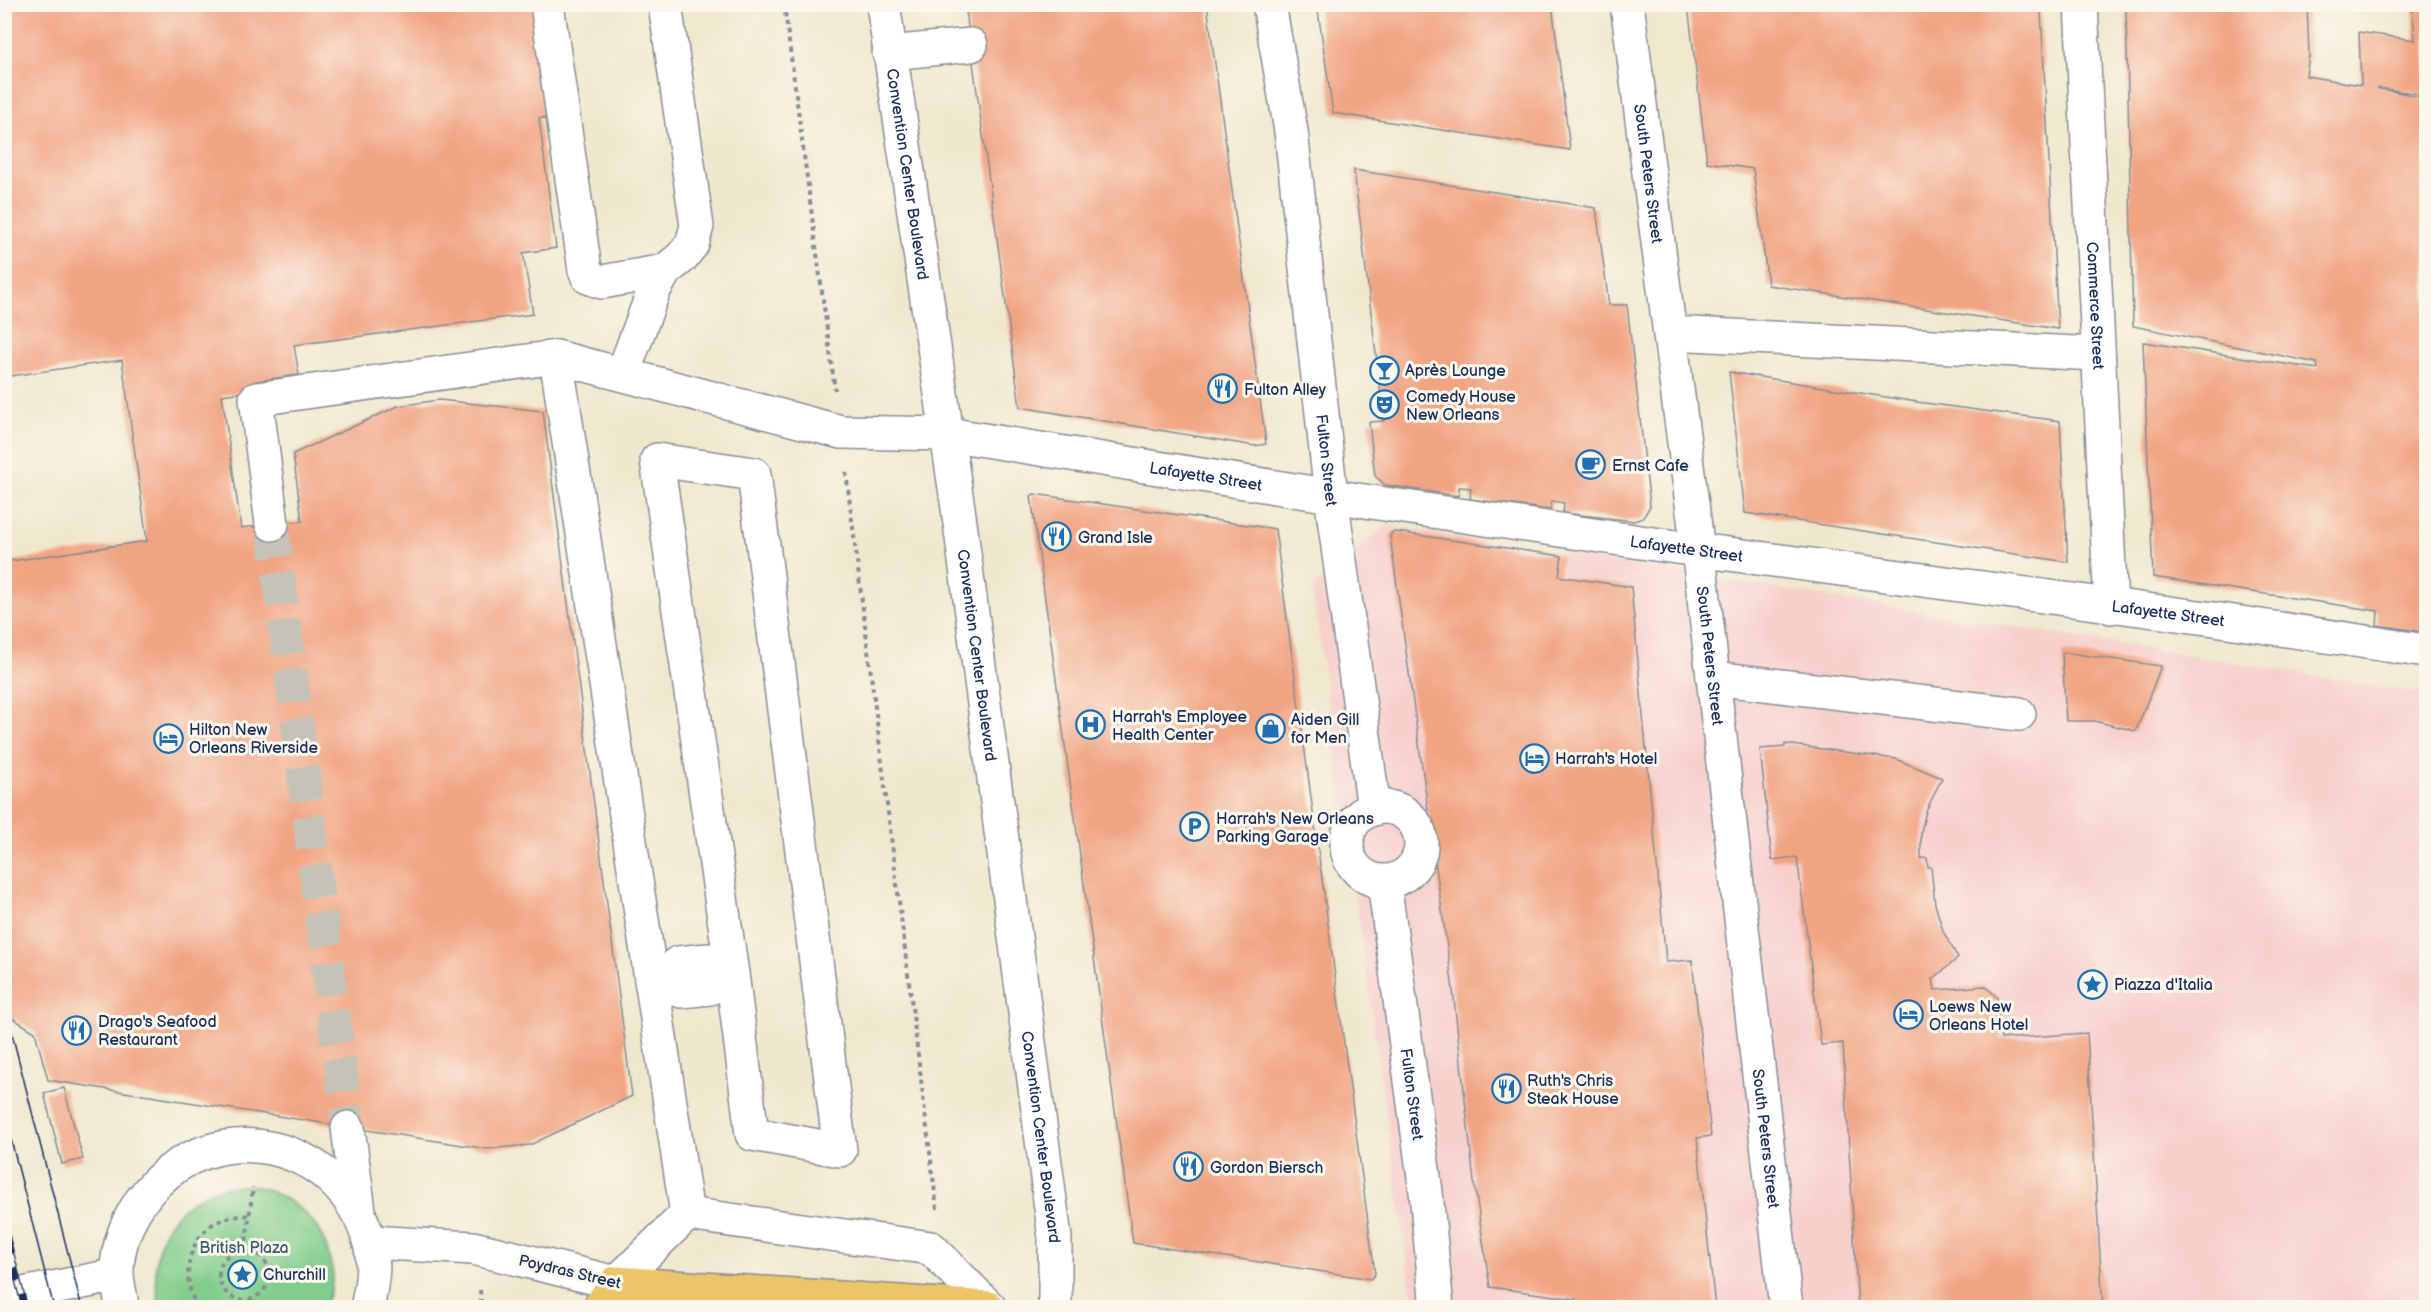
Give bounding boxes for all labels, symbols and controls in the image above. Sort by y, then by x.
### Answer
street label: Convention Center Boulevard [882,67,932,281]
street label: South Peters Street [1629,103,1666,245]
street label: Commerce Street [2082,241,2107,370]
bar icon: Après Lounge [1368,354,1400,386]
place label: Après Lounge [1405,362,1506,381]
restaurant icon: Fulton Alley [1207,373,1239,405]
place label: Fulton Alley [1244,381,1327,400]
place label: Comedy House New Orleans [1406,388,1516,425]
theatre icon: Comedy House New Orleans [1369,389,1401,421]
street label: Fulton Street [1311,413,1340,508]
cafe icon: Ernst Cafe [1575,449,1607,481]
place label: Ernst Cafe [1612,457,1689,476]
street label: Lafayette Street [1148,459,1264,496]
restaurant icon: Grand Isle [1041,521,1073,553]
place label: Grand Isle [1078,529,1153,548]
street label: Lafayette Street [1629,533,1744,567]
street label: Convention Center Boulevard [953,548,1000,762]
street label: South Peters Street [1692,585,1727,727]
street label: Lafayette Street [2110,597,2226,631]
place label: Harrah's Employee Health Center [1112,708,1247,745]
hospital icon: Harrah's Employee Health Center [1075,709,1107,741]
place label: Aiden Gill for Men [1291,711,1359,748]
shop icon: Aiden Gill for Men [1254,712,1286,744]
place label: Hilton New Orleans Riverside [189,721,318,758]
hotel icon: Hilton New Orleans Riverside [152,722,184,754]
hotel icon: Harrah's Hotel [1518,742,1550,774]
place label: Harrah's Hotel [1555,750,1657,769]
place label: Harrah's New Orleans Parking Garage [1216,810,1374,847]
parking icon: Harrah's New Orleans Parking Garage [1179,811,1211,843]
place icon: Piazza d'Italia [2077,968,2109,1000]
place label: Piazza d'Italia [2114,976,2213,995]
place label: Loews New Orleans Hotel [1929,998,2028,1035]
hotel icon: Loews New Orleans Hotel [1892,999,1924,1031]
place label: Drago's Seafood Restaurant [98,1013,217,1050]
restaurant icon: Drago's Seafood Restaurant [61,1014,93,1046]
street label: Convention Center Boulevard [1017,1030,1063,1243]
street label: Fulton Street [1396,1047,1427,1141]
street label: South Peters Street [1747,1068,1782,1209]
place label: Ruth's Chris Steak House [1527,1072,1619,1109]
restaurant icon: Ruth's Chris Steak House [1490,1073,1522,1105]
restaurant icon: Gordon Biersch [1173,1151,1205,1183]
place label: Gordon Biersch [1210,1159,1324,1178]
park label: British Plaza [199,1239,289,1258]
street label: Poydras Street [517,1251,623,1294]
place icon: Churchill [226,1258,258,1290]
place label: Churchill [263,1266,326,1285]

